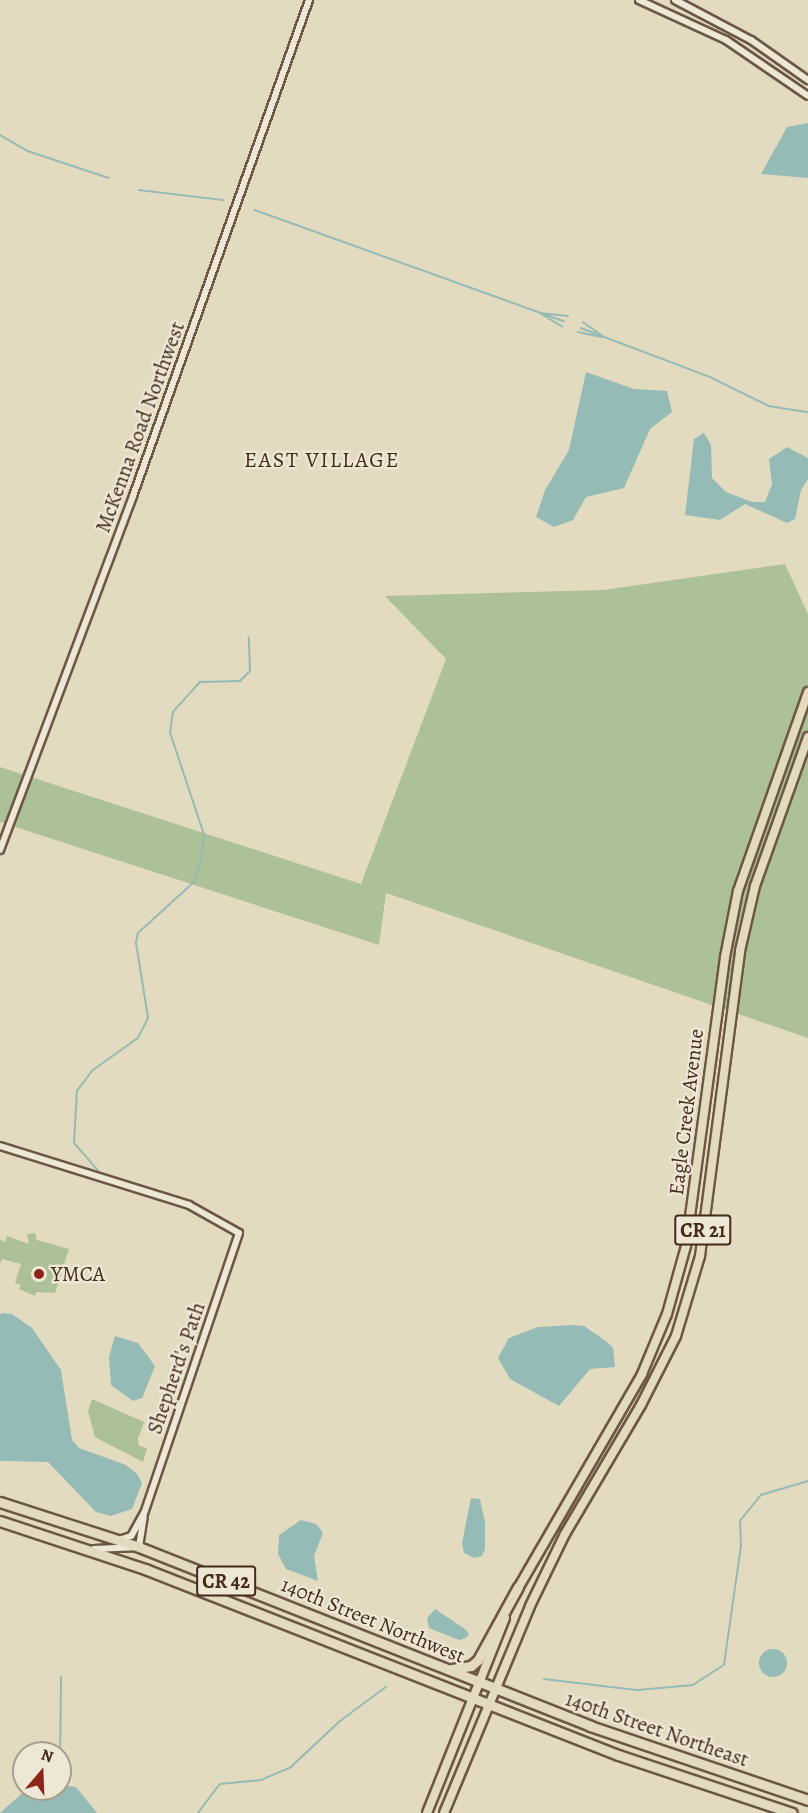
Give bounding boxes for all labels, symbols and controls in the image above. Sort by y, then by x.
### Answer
street label: McKenna Road Northwest [90,318,190,536]
district label: EAST VILLAGE [244,448,400,474]
street label: Eagle Creek Avenue [663,1027,709,1197]
road number: CR 21 [673,1213,733,1247]
place label: YMCA [51,1261,105,1287]
marker: YMCA [32,1267,46,1281]
street label: Shepherd's Path [142,1299,210,1437]
road number: CR 42 [196,1564,256,1598]
street label: 140th Street Northwest [277,1572,469,1668]
street label: 140th Street Northeast [562,1686,752,1772]
north arrow [12,1741,72,1801]
text: N [38,1744,56,1768]

